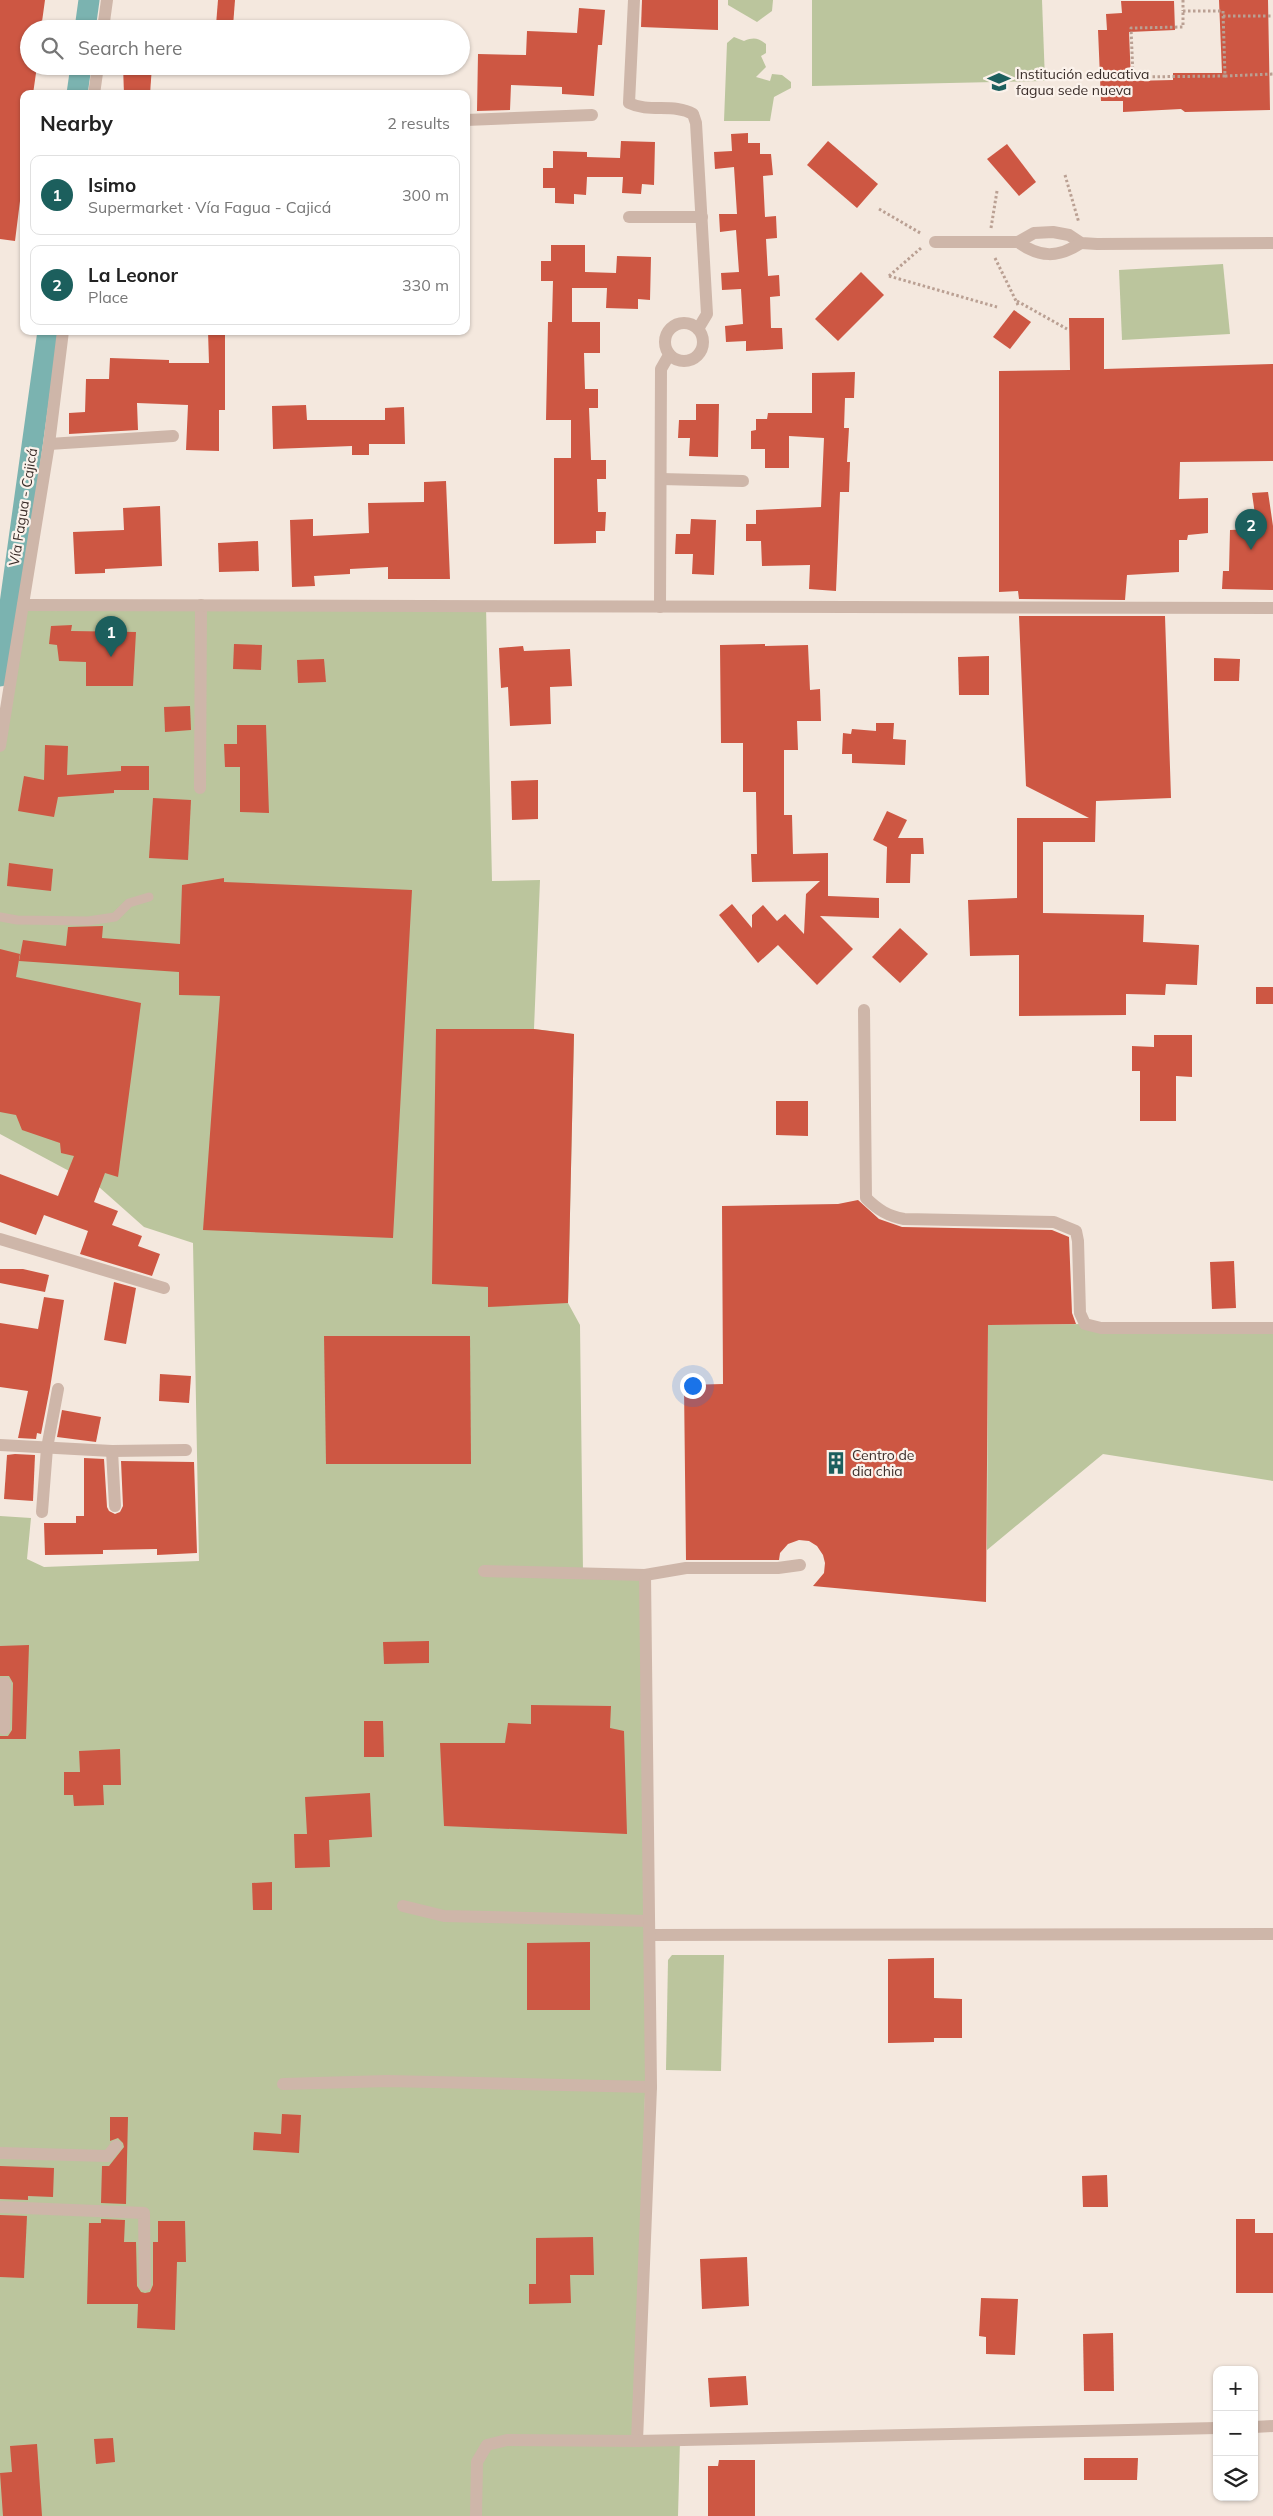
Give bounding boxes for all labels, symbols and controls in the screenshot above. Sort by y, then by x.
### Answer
search box [20,20,470,75]
icon: search [38,34,66,62]
text: Search here [78,36,182,60]
place label: Institución educativa fagua sede nueva [1016,65,1149,99]
school or university icon: Institución educativa fagua sede nueva [986,69,1012,95]
text: Nearby [40,110,113,136]
text: 2 results [387,113,450,133]
text: Isimo [88,173,136,197]
text: 1 [52,185,62,205]
text: 300 m [402,185,449,205]
text: Supermarket · Vía Fagua - Cajicá [88,197,331,217]
text: La Leonor [88,263,178,287]
text: 2 [52,275,62,295]
text: 330 m [402,275,449,295]
text: Place [88,287,128,307]
street label: Vía Fagua - Cajicá [5,447,41,567]
pin: 2 [1235,509,1267,550]
pin: 1 [95,616,127,657]
your location [680,1373,706,1399]
place label: Centro de dia chia [852,1446,914,1480]
building icon: Centro de dia chia [823,1450,849,1476]
map controls [1213,2366,1258,2501]
button: + [1213,2366,1258,2411]
button: − [1213,2411,1258,2456]
button: layers [1213,2456,1258,2501]

